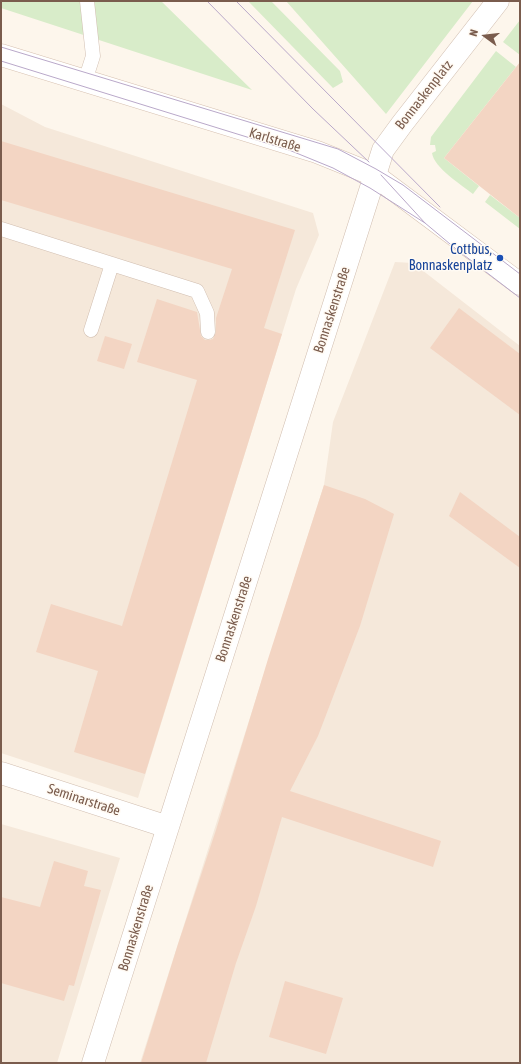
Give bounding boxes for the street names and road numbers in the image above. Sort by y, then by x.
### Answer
street label: Bonnaskenplatz [392,57,456,133]
street label: Karlstraße [247,124,303,156]
street label: Bonnaskenstraße [310,265,354,355]
street label: Bonnaskenstraße [212,574,256,664]
street label: Seminarstraße [46,780,122,820]
street label: Bonnaskenstraße [115,883,157,973]

